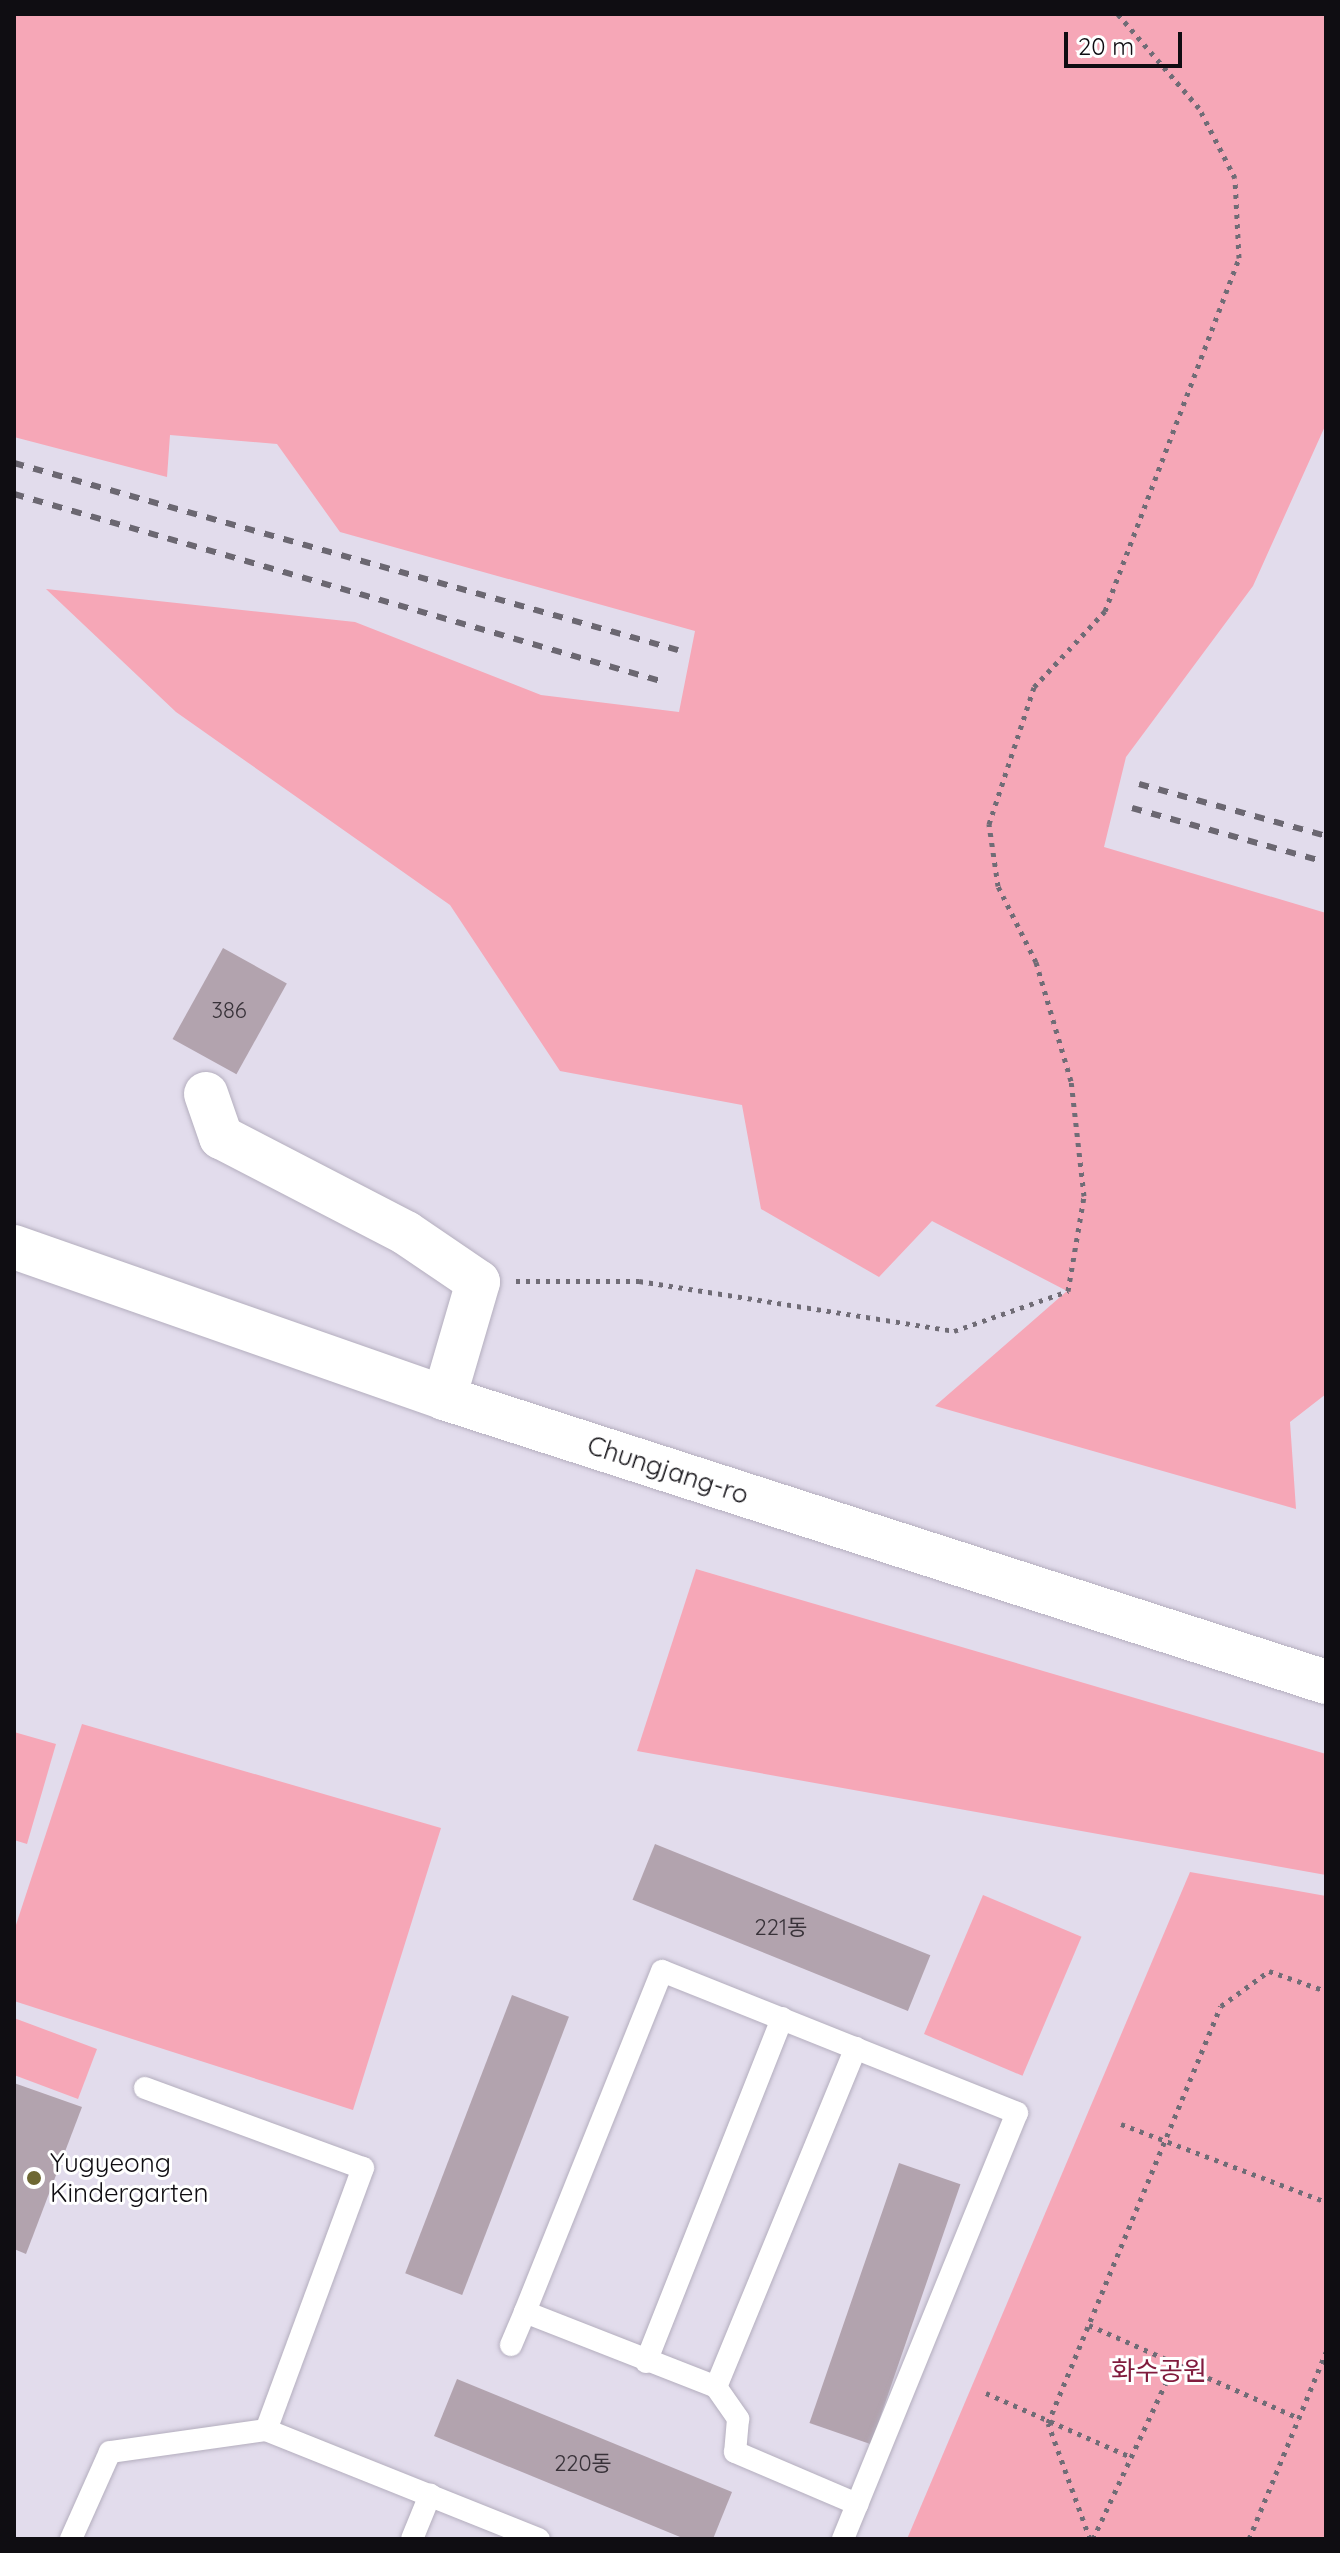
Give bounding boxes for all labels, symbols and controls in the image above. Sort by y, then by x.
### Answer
scale bar [1068,16,1186,66]
text: 20 m [1078,31,1134,61]
house number: 386 [211,998,247,1024]
street label: Chungjang-ro [584,1429,752,1511]
house number: 221동 [755,1915,807,1941]
place label: Yugyeong Kindergarten [50,2147,208,2208]
marker: Yugyeong Kindergarten [25,2169,43,2187]
park label: 화수공원 [1111,2355,1207,2387]
house number: 220동 [554,2451,612,2477]

